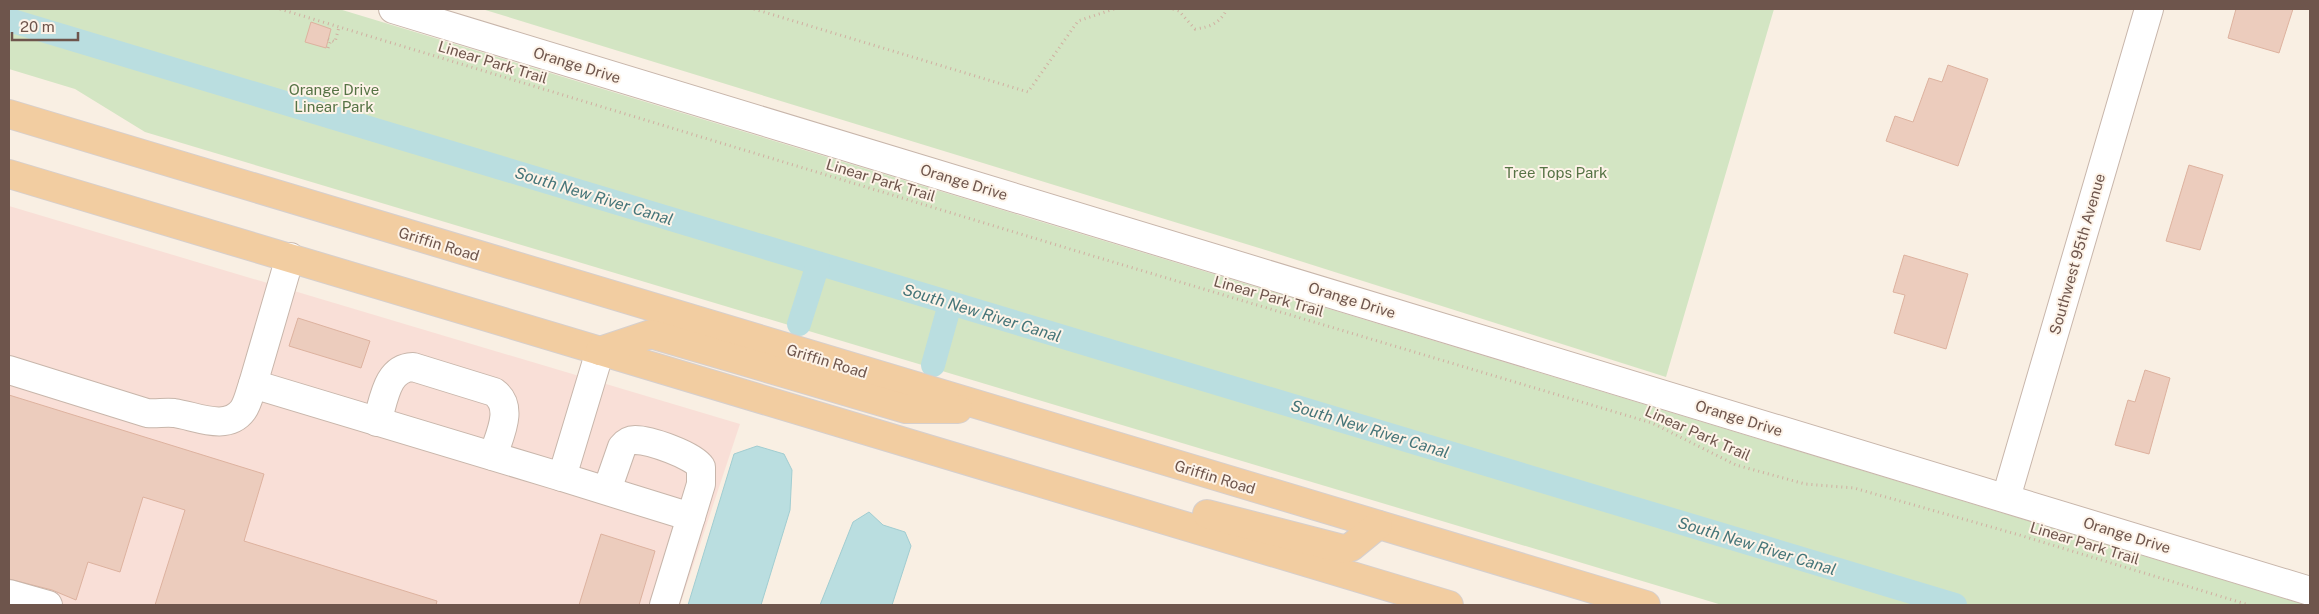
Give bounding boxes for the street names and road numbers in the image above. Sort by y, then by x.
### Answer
street label: Linear Park Trail [436,37,550,87]
street label: Orange Drive [531,44,623,86]
street label: Linear Park Trail [824,155,938,205]
street label: Orange Drive [918,161,1010,203]
street label: Southwest 95th Avenue [2046,171,2108,337]
street label: Griffin Road [397,224,481,264]
street label: Linear Park Trail [1212,272,1326,320]
street label: Orange Drive [1306,279,1398,321]
street label: Griffin Road [785,341,869,381]
street label: Orange Drive [1693,397,1785,439]
street label: Linear Park Trail [1643,402,1753,464]
street label: Griffin Road [1173,457,1257,497]
street label: Orange Drive [2081,514,2173,556]
street label: Linear Park Trail [2028,518,2142,568]

